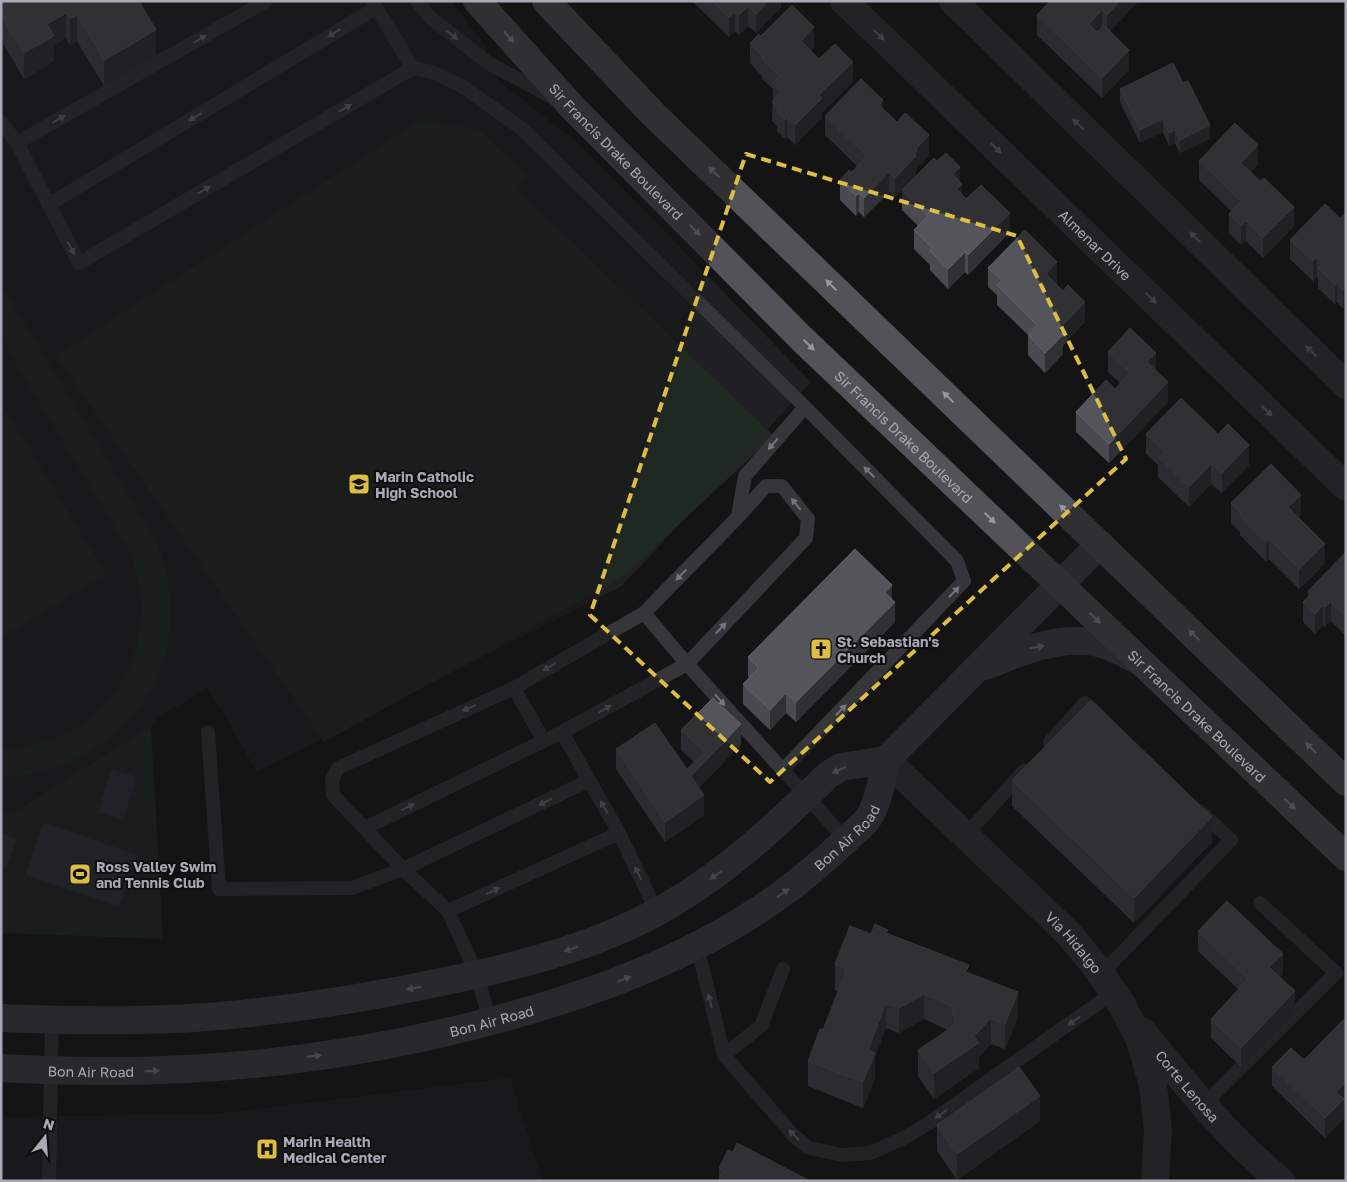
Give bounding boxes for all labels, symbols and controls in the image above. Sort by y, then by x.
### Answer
one-way arrow [328,28,341,37]
one-way arrow [445,29,458,40]
one-way arrow [873,29,885,41]
one-way arrow [503,31,515,43]
one-way arrow [194,34,207,43]
street label: Sir Francis Drake Boulevard [546,79,687,223]
one-way arrow [338,104,351,113]
one-way arrow [188,112,201,121]
one-way arrow [52,115,67,123]
one-way arrow [1073,118,1085,130]
one-way arrow [990,142,1002,154]
one-way arrow [708,166,720,178]
one-way arrow [198,186,211,195]
street label: Almenar Drive [1056,206,1135,283]
one-way arrow [689,224,701,236]
one-way arrow [1189,231,1201,243]
one-way arrow [67,241,75,255]
one-way arrow [825,279,837,291]
one-way arrow [1144,292,1156,304]
one-way arrow [803,339,815,351]
one-way arrow [1305,345,1317,357]
street label: Sir Francis Drake Boulevard [831,366,977,506]
one-way arrow [942,392,954,404]
one-way arrow [1261,405,1273,417]
one-way arrow [767,437,778,450]
one-way arrow [863,466,875,478]
place label: Marin Catholic High School [375,468,474,501]
school or university icon: Marin Catholic High School [347,472,371,496]
one-way arrow [791,498,802,511]
one-way arrow [1060,504,1072,516]
one-way arrow [984,512,996,524]
one-way arrow [675,569,687,581]
one-way arrow [948,587,960,599]
one-way arrow [1089,612,1101,624]
one-way arrow [714,623,726,635]
one-way arrow [1188,629,1200,641]
place label: St. Sebastian's Church [837,633,940,666]
church icon: St. Sebastian's Church [809,637,833,661]
one-way arrow [1030,643,1045,651]
street label: Sir Francis Drake Boulevard [1125,646,1270,785]
one-way arrow [542,663,556,672]
one-way arrow [714,693,725,706]
one-way arrow [462,704,476,712]
one-way arrow [598,704,612,713]
one-way arrow [835,704,847,716]
one-way arrow [1305,742,1317,754]
one-way arrow [831,766,846,775]
one-way arrow [537,797,552,806]
one-way arrow [1284,798,1296,810]
one-way arrow [599,800,608,813]
street label: Bon Air Road [810,802,883,874]
one-way arrow [401,803,416,811]
place label: Ross Valley Swim and Tennis Club [96,858,216,891]
sports icon: Ross Valley Swim and Tennis Club [68,862,92,886]
one-way arrow [633,865,642,880]
one-way arrow [709,870,722,880]
one-way arrow [486,887,500,895]
one-way arrow [776,888,790,898]
street label: Via Hidalgo [1042,908,1106,976]
one-way arrow [564,945,579,953]
one-way arrow [617,974,631,982]
one-way arrow [405,984,421,992]
one-way arrow [706,993,714,1008]
street label: Bon Air Road [448,1001,536,1040]
one-way arrow [1068,1015,1081,1026]
street label: Corte Lenosa [1153,1047,1223,1125]
one-way arrow [307,1052,323,1060]
street label: Bon Air Road [47,1062,134,1080]
one-way arrow [145,1067,161,1075]
one-way arrow [935,1109,948,1120]
north arrow [20,1112,70,1162]
text: N [41,1114,57,1134]
one-way arrow [788,1129,800,1141]
place label: Marin Health Medical Center [283,1133,387,1166]
hospital icon: Marin Health Medical Center [255,1137,279,1161]

